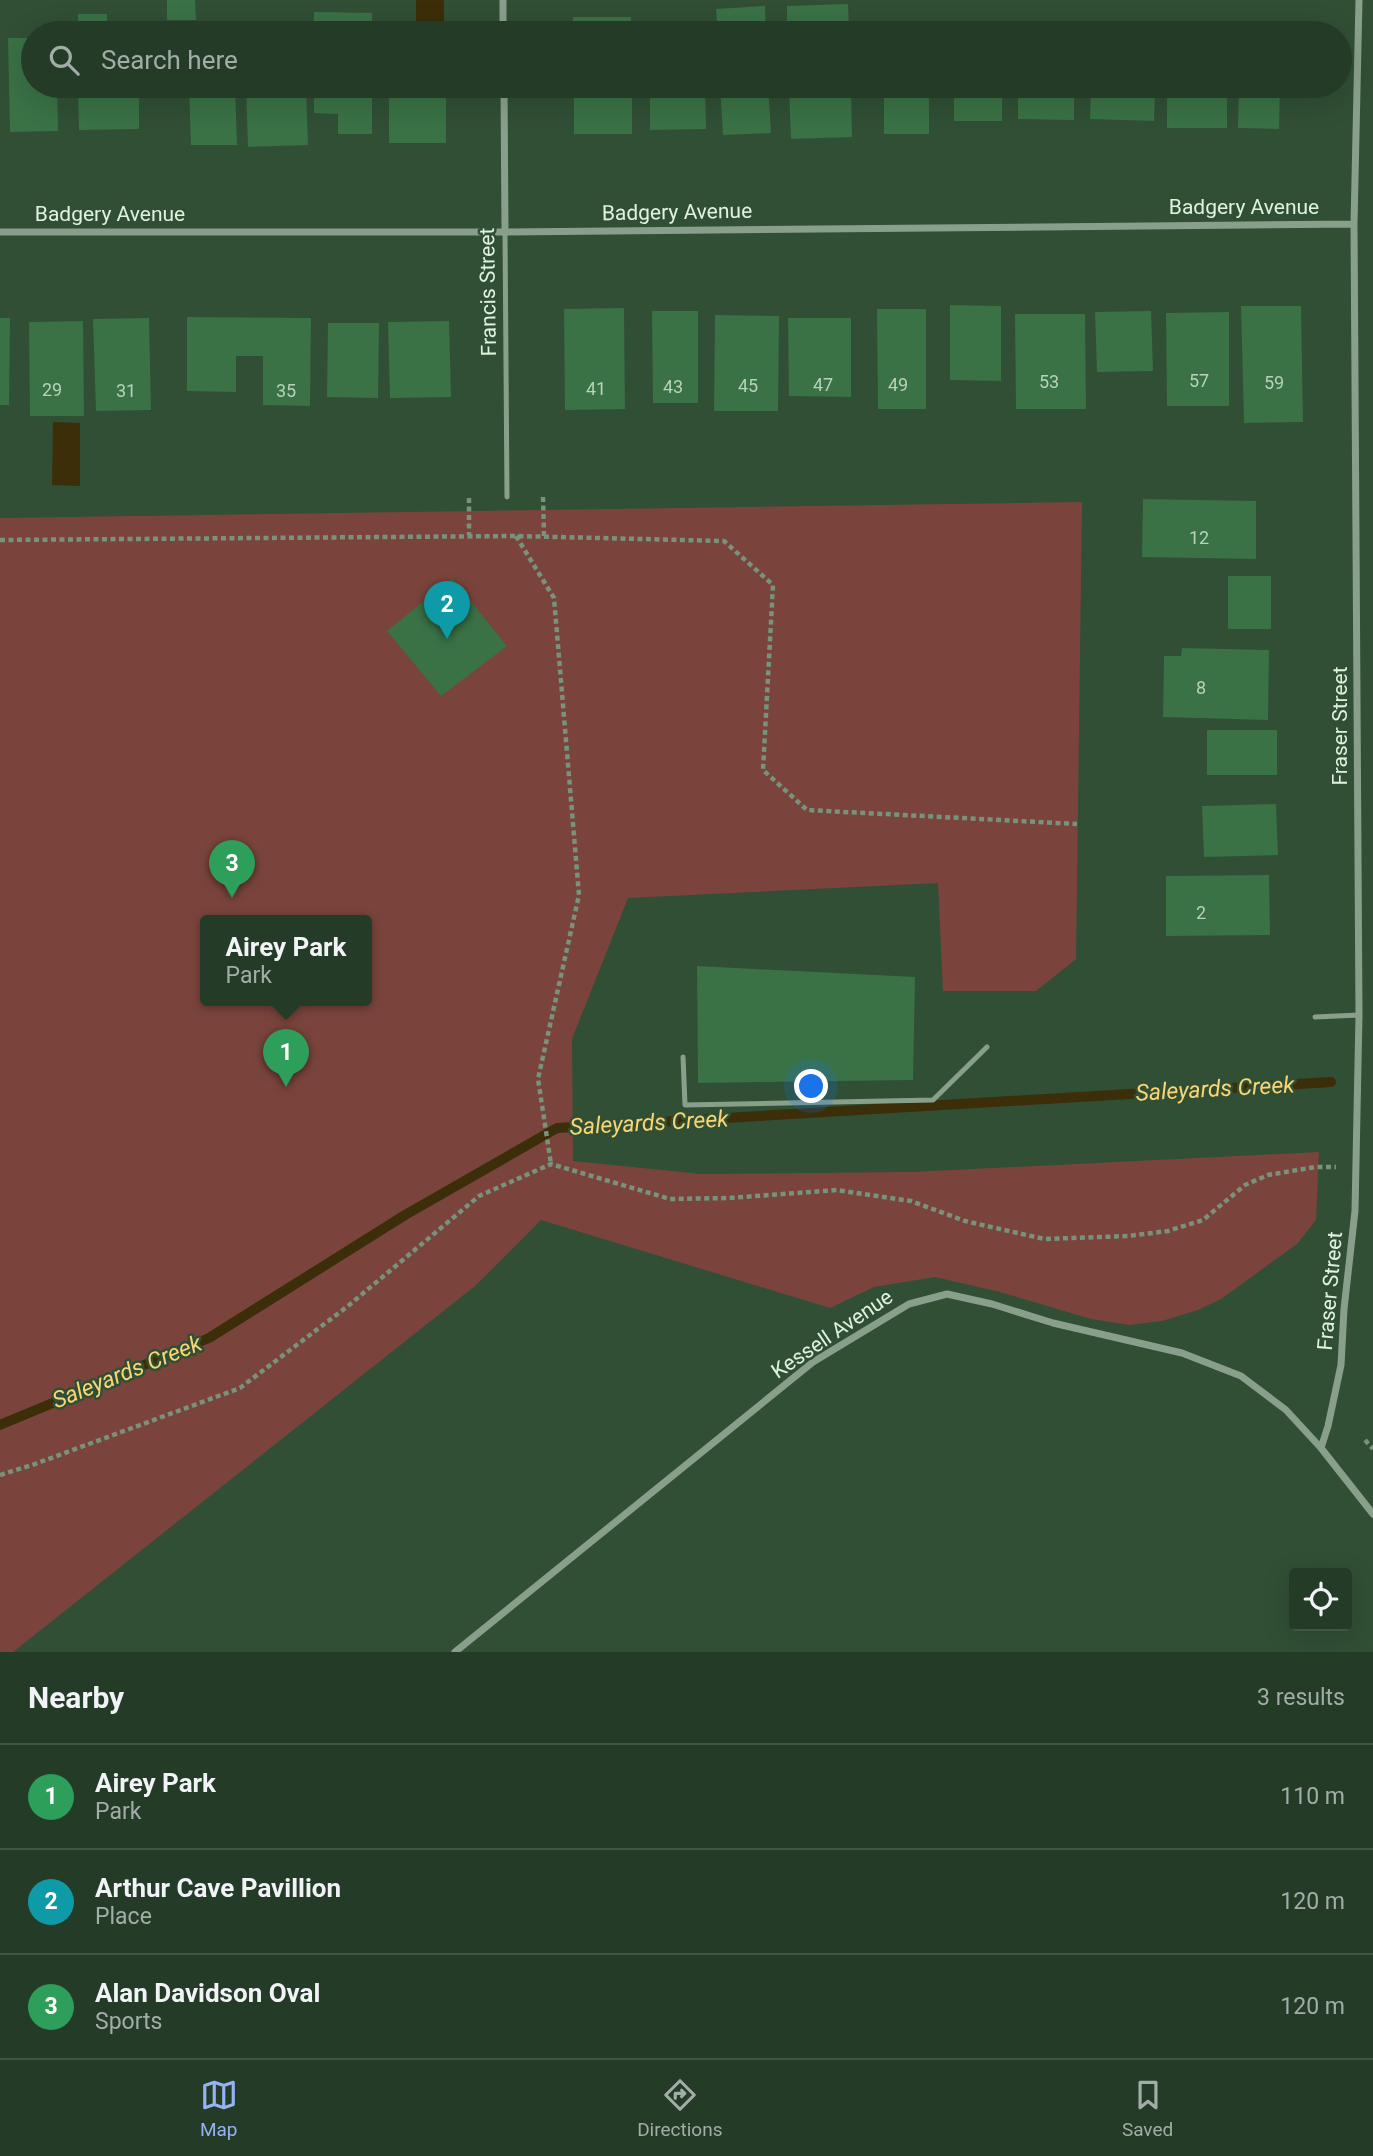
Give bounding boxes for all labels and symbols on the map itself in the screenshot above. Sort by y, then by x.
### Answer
street label: Badgery Avenue [1169,195,1319,219]
street label: Badgery Avenue [602,199,752,225]
street label: Badgery Avenue [35,202,185,226]
street label: Francis Street [475,227,501,357]
house number: 57 [1189,370,1209,391]
house number: 53 [1039,371,1059,392]
house number: 59 [1264,372,1284,393]
house number: 47 [813,374,833,395]
house number: 49 [888,374,908,395]
house number: 45 [738,375,758,396]
house number: 43 [663,376,683,397]
house number: 41 [586,378,606,399]
house number: 29 [42,379,62,400]
house number: 31 [116,380,136,401]
house number: 35 [276,380,296,401]
house number: 12 [1189,527,1209,548]
pin: 2 [424,581,470,639]
street label: Fraser Street [1328,666,1352,786]
house number: 8 [1196,677,1206,698]
pin: 3 [209,840,255,898]
house number: 2 [1196,902,1206,923]
pin: 1 [263,1029,309,1087]
your location [794,1069,828,1103]
water label: Saleyards Creek [1135,1071,1296,1107]
water label: Saleyards Creek [569,1105,730,1141]
street label: Fraser Street [1313,1230,1347,1351]
street label: Kessell Avenue [767,1285,897,1383]
water label: Saleyards Creek [48,1329,206,1414]

